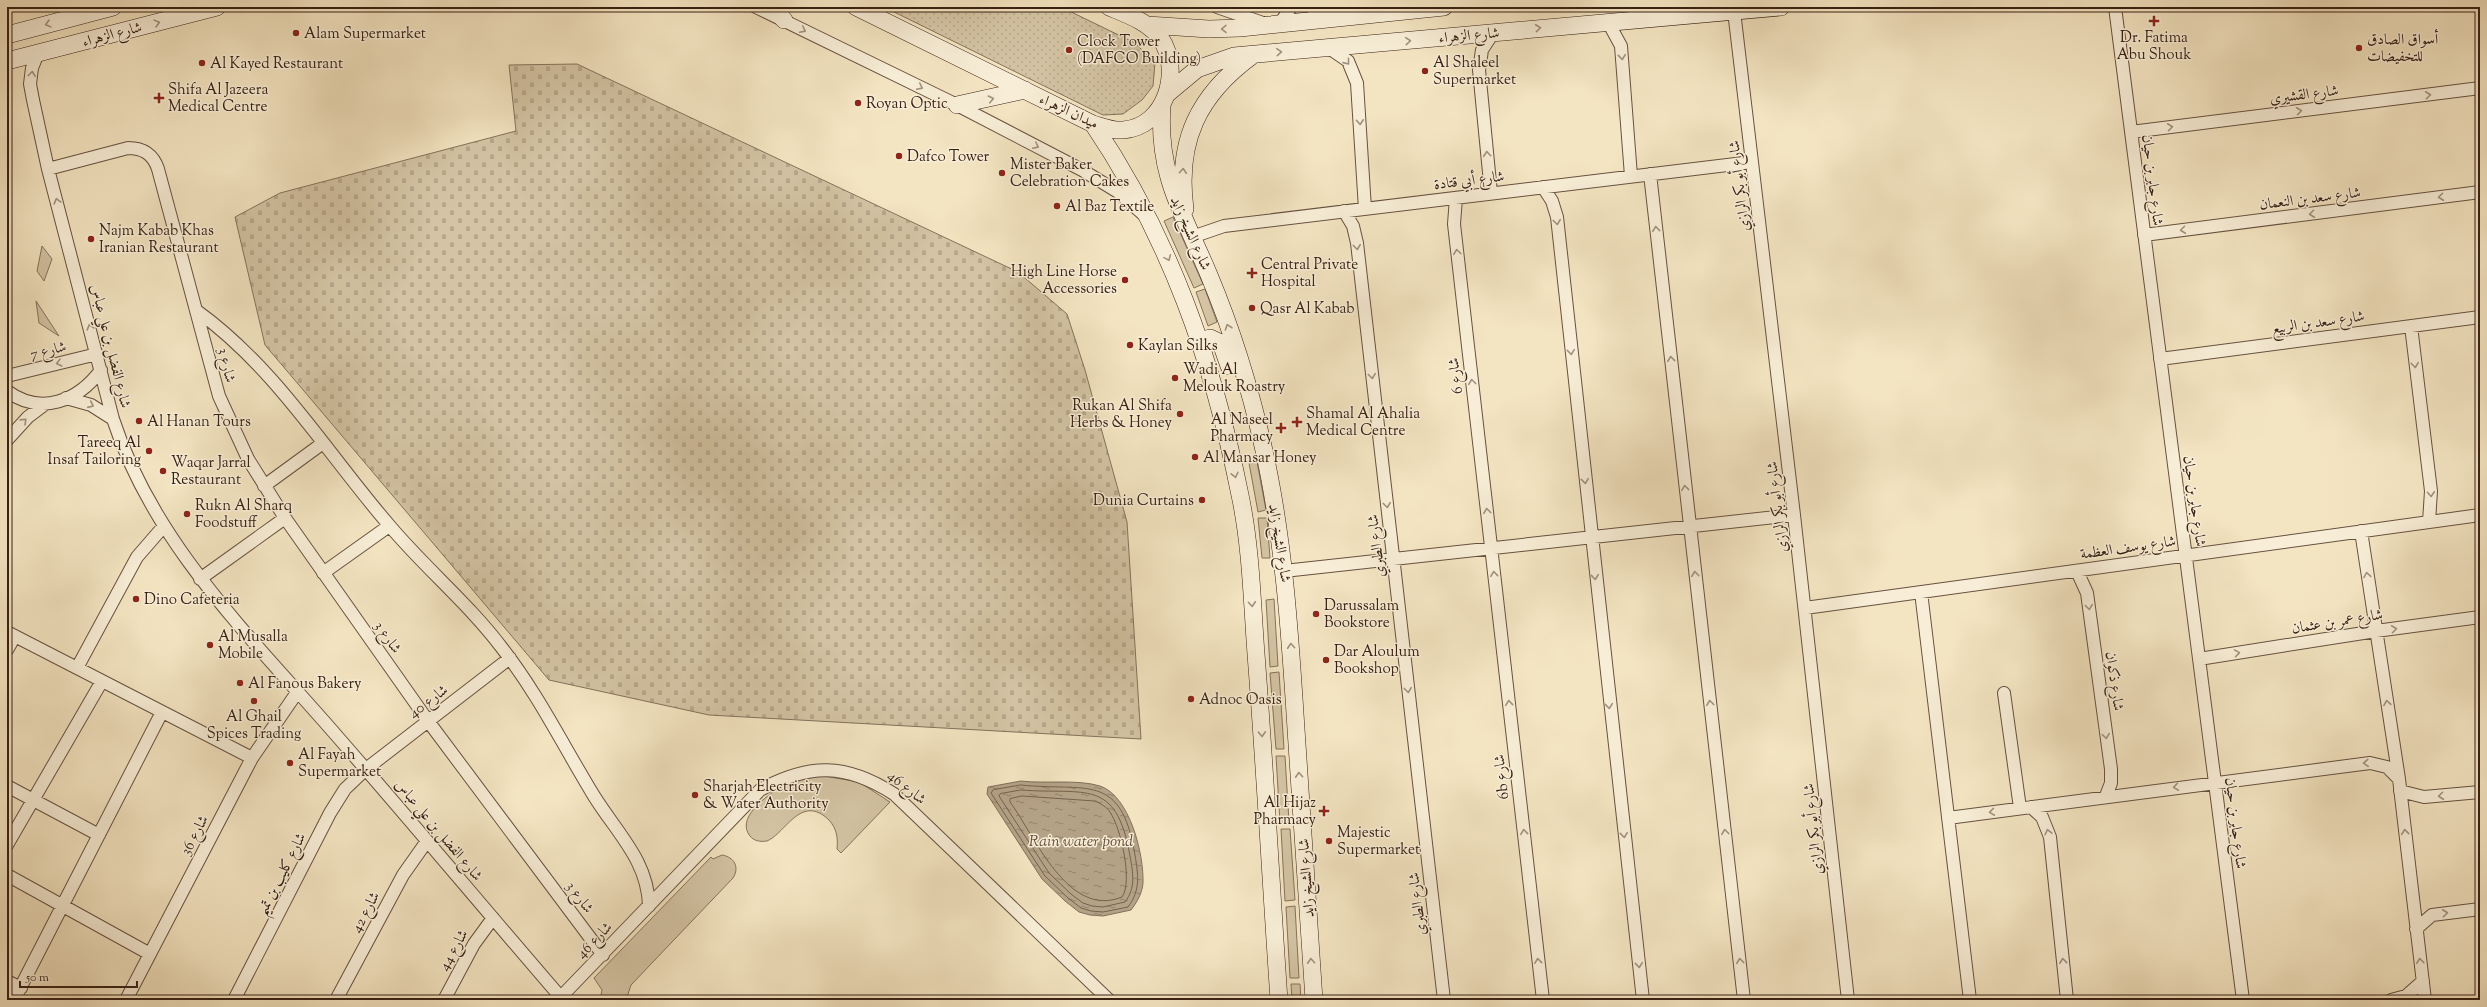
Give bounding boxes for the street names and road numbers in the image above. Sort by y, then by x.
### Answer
street label: شارع الزهراء [80,17,145,54]
street label: شارع الزهراء [1438,23,1501,51]
street label: شارع القشيري [2269,81,2340,111]
street label: ميدان الزهراء [1035,89,1102,135]
street label: شارع جابر بن حيان [2134,133,2168,227]
street label: شارع أبو بكر الرازي [1723,139,1757,233]
street label: شارع أبي قتادة [1433,165,1506,197]
street label: شارع سعد بن النعمان [2258,183,2362,217]
street label: شارع الشيخ زايد [1162,193,1215,275]
street label: شارع الفضل بن علي عباس [82,282,135,411]
street label: شارع سعد بن الربيع [2270,307,2366,342]
street label: شارع 7 [28,337,69,367]
street label: شارع 3 [210,346,240,385]
street label: شارع 6 [1444,356,1470,395]
street label: شارع جابر بن حيان [2176,454,2210,548]
street label: شارع أبو بكر الرازي [1761,460,1795,554]
street label: شارع الشيخ زايد [1260,503,1295,584]
street label: شارع الطبري [1363,513,1393,578]
street label: شارع يوسف العظمة [2079,531,2178,567]
street label: شارع عمر بن عثمان [2290,605,2385,641]
street label: شارع 3 [367,617,405,659]
street label: شارع ذكوان [2098,650,2128,713]
street label: شارع 40 [405,680,454,725]
street label: 6b شارع [1490,753,1516,800]
street label: شارع 46 [882,766,930,811]
street label: شارع الفضل بن علي عباس [387,776,487,888]
street label: شارع جابر بن حيان [2217,776,2251,870]
street label: شارع أبو بكر الرازي [1797,782,1831,876]
street label: شارع 36 [176,812,215,860]
street label: شارع كليب بن تميم [252,830,315,921]
street label: شارع الشيخ زايد [1294,838,1323,918]
street label: شارع الطبري [1404,871,1434,936]
street label: شارع 3 [559,877,598,919]
street label: شارع 42 [347,888,387,937]
street label: شارع 46 [572,918,619,965]
street label: شارع 44 [434,926,475,976]

